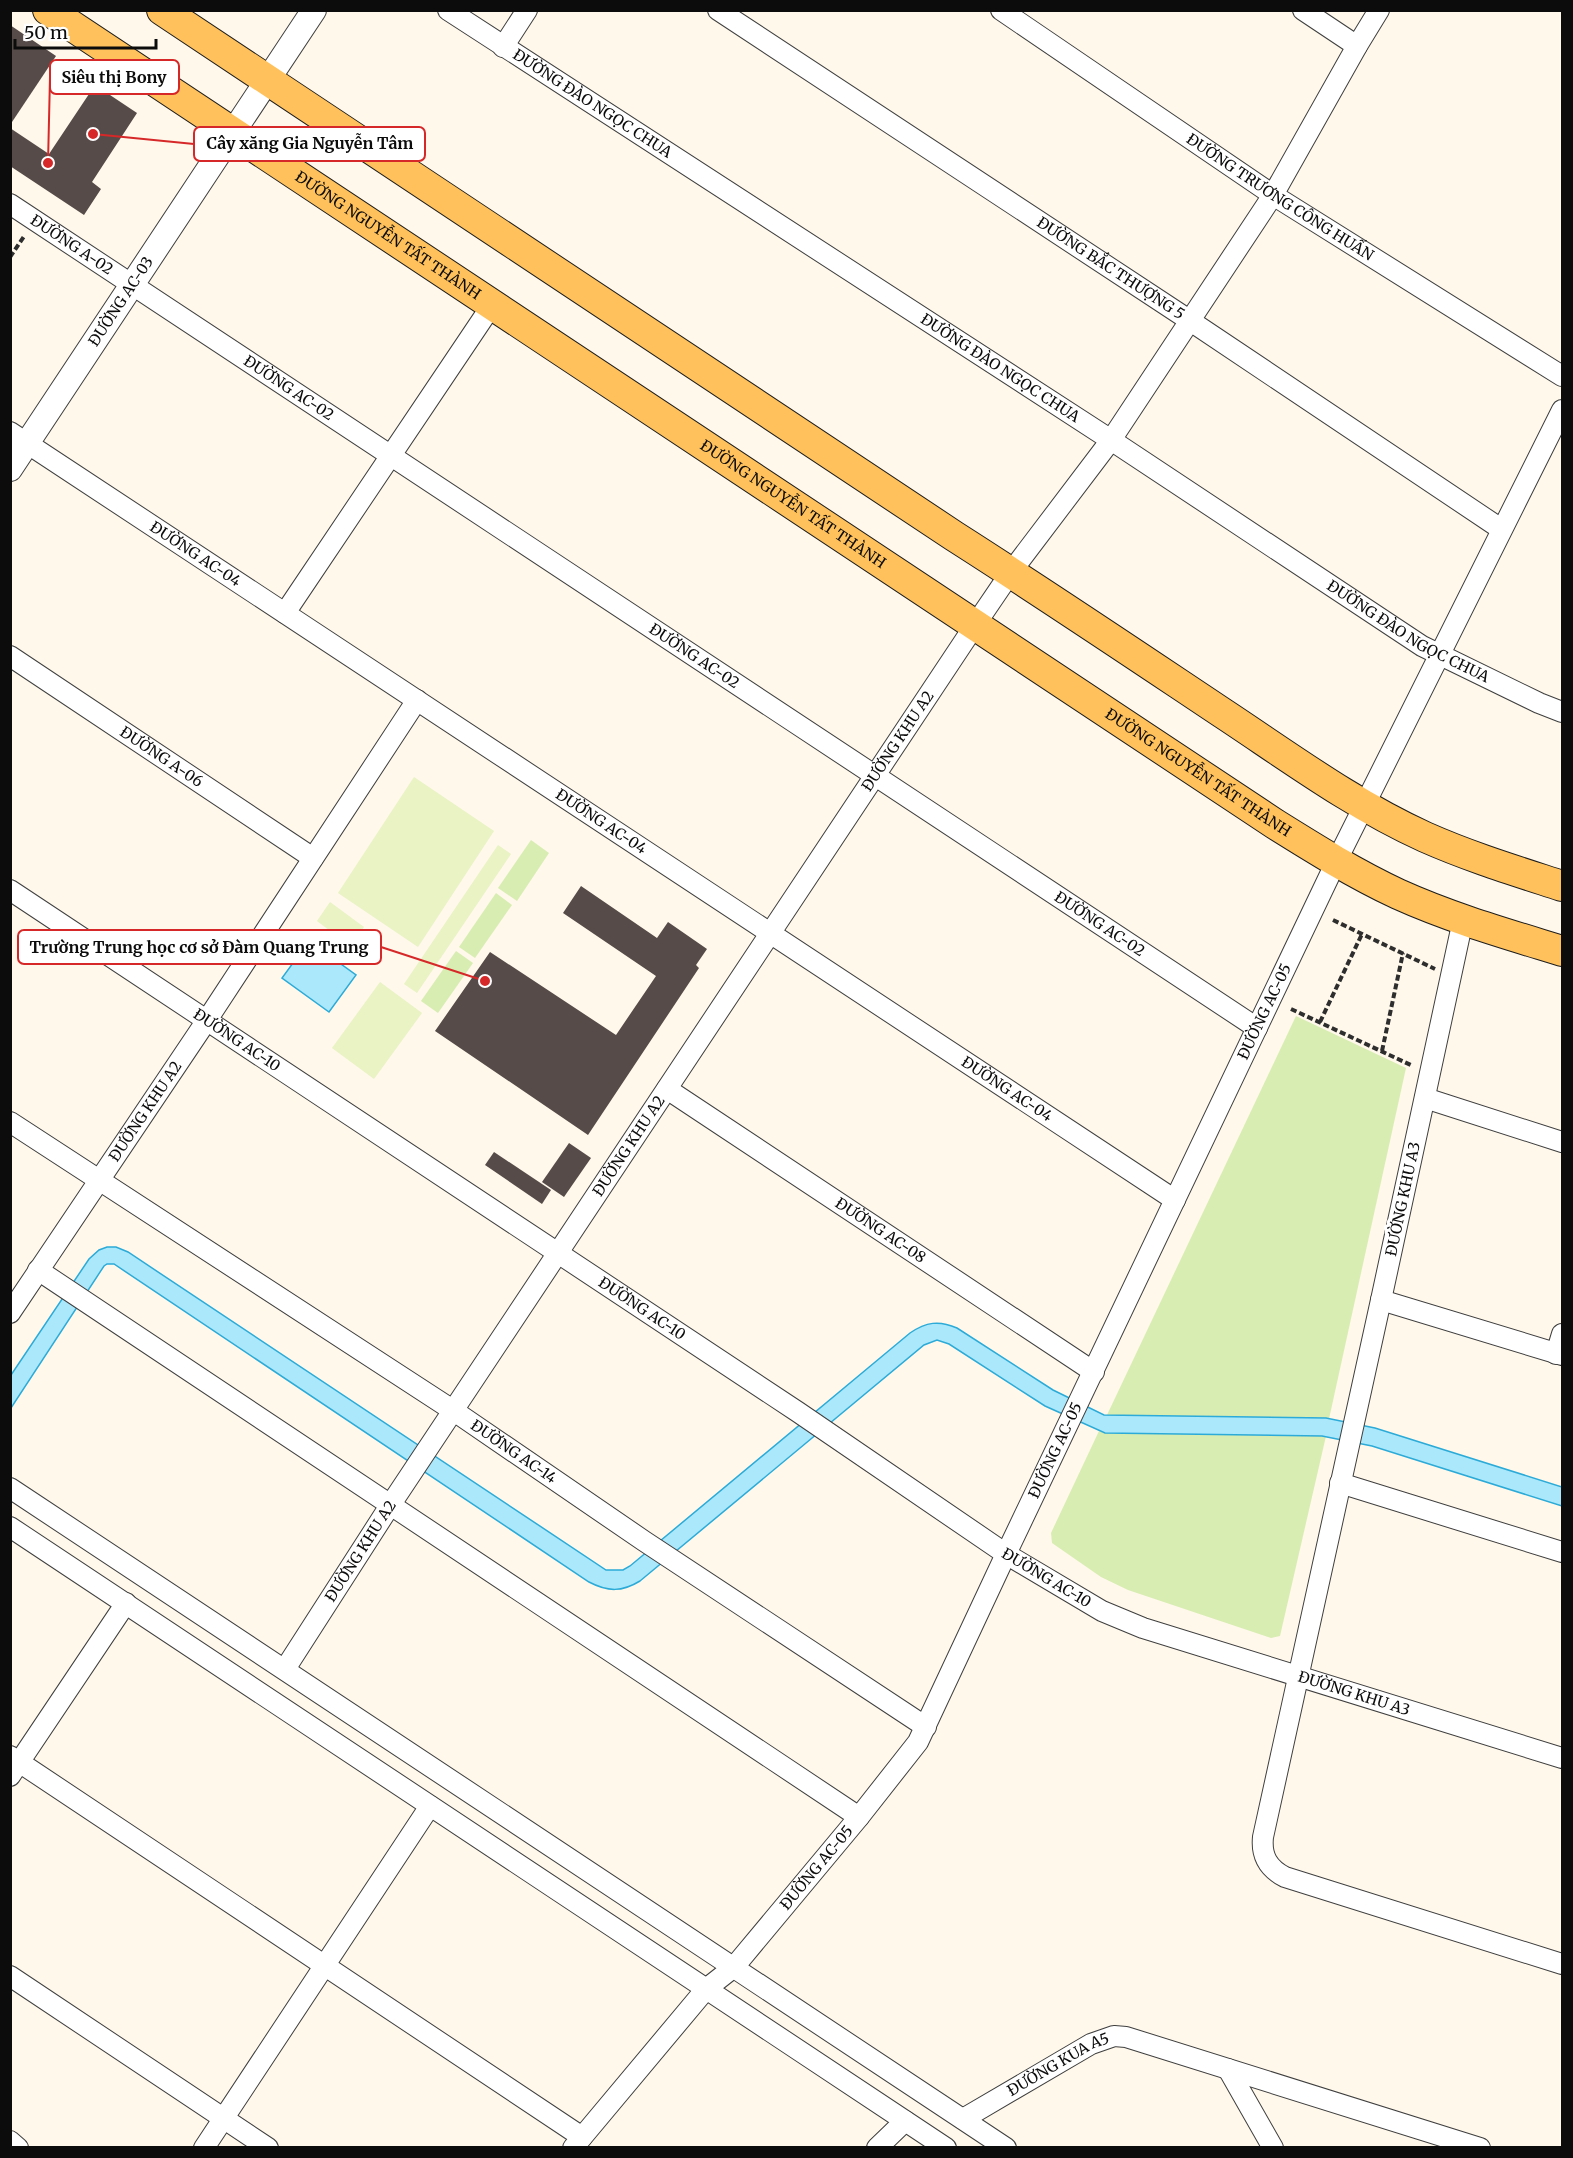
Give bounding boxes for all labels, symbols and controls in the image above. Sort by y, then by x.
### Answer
scale bar [15,12,156,50]
text: 50 m [24,21,68,44]
street label: ĐƯỜNG ĐÀO NGỌC CHUA [509,45,676,162]
callout: Siêu thị Bony [50,60,179,94]
text: Siêu thị Bony [62,67,167,87]
callout: Cây xăng Gia Nguyễn Tâm [194,127,425,161]
street label: ĐƯỜNG TRƯƠNG CÔNG HUẤN [1183,129,1378,265]
text: Cây xăng Gia Nguyễn Tâm [207,133,413,153]
street label: ĐƯỜNG NGUYỄN TẤT THÀNH [292,167,485,303]
street label: ĐƯỜNG A-02 [27,210,117,279]
street label: ĐƯỜNG BẮC THƯỢNG 5 [1033,213,1188,323]
street label: ĐƯỜNG AC-03 [84,253,157,350]
street label: ĐƯỜNG ĐÀO NGỌC CHUA [917,309,1084,426]
street label: ĐƯỜNG AC-02 [240,351,338,424]
street label: ĐƯỜNG NGUYỄN TẤT THÀNH [697,435,890,572]
street label: ĐƯỜNG AC-04 [147,517,245,591]
street label: ĐƯỜNG ĐÀO NGỌC CHUA [1324,576,1493,687]
street label: ĐƯỜNG AC-02 [646,619,743,692]
street label: ĐƯỜNG KHU A2 [857,687,938,795]
street label: ĐƯỜNG NGUYỄN TẤT THÀNH [1102,704,1295,841]
street label: ĐƯỜNG A-06 [117,722,207,791]
street label: ĐƯỜNG AC-04 [552,784,650,858]
street label: ĐƯỜNG AC-02 [1051,887,1149,960]
callout: Trường Trung học cơ sở Đàm Quang Trung [18,930,381,964]
text: Trường Trung học cơ sở Đàm Quang Trung [29,937,369,957]
street label: ĐƯỜNG AC-05 [1233,960,1295,1063]
street label: ĐƯỜNG AC-10 [190,1004,284,1075]
street label: ĐƯỜNG AC-04 [958,1052,1056,1126]
street label: ĐƯỜNG KHU A2 [105,1057,186,1165]
street label: ĐƯỜNG KHU A2 [588,1092,669,1200]
street label: ĐƯỜNG KHU A3 [1380,1140,1424,1258]
street label: ĐƯỜNG AC-08 [832,1193,930,1267]
street label: ĐƯỜNG AC-10 [595,1273,689,1344]
street label: ĐƯỜNG AC-05 [1024,1399,1086,1501]
street label: ĐƯỜNG AC-14 [467,1415,560,1487]
street label: ĐƯỜNG KHU A2 [321,1497,400,1605]
street label: ĐƯỜNG AC-10 [999,1544,1095,1611]
street label: ĐƯỜNG KHU A3 [1296,1667,1413,1719]
street label: ĐƯỜNG AC-05 [776,1821,857,1914]
street label: ĐƯỜNG KUA A5 [1004,2028,1112,2100]

